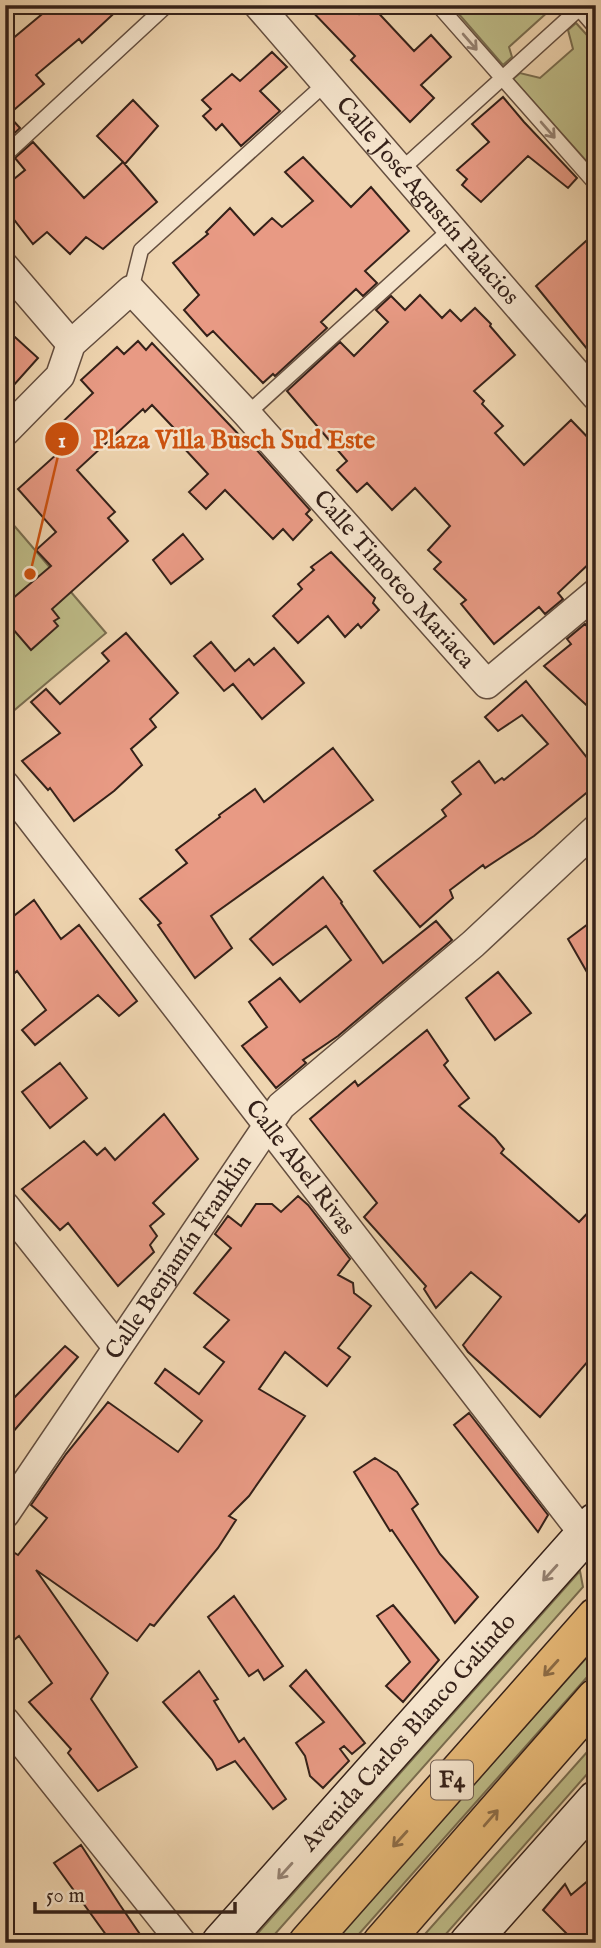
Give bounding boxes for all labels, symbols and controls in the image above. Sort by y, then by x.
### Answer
one-way arrow [462,33,478,51]
street label: Calle José Agustín Palacios [329,90,526,312]
one-way arrow [539,120,555,138]
callout: Plaza Villa Busch Sud Este [44,416,390,463]
text: Plaza Villa Busch Sud Este [93,424,375,457]
text: 1 [58,428,66,455]
street label: Calle Timoteo Mariaca [306,483,482,676]
street label: Calle Abel Rivas [238,1093,362,1241]
street label: Calle Benjamín Franklin [98,1149,259,1366]
one-way arrow [542,1564,559,1581]
street label: Avenida Carlos Blanco Galindo [293,1607,523,1859]
one-way arrow [543,1659,559,1677]
road number: F4 [431,1760,473,1800]
one-way arrow [483,1809,499,1827]
one-way arrow [392,1830,408,1848]
one-way arrow [277,1862,293,1880]
scale bar [35,1871,234,1915]
text: 50 m [46,1883,85,1910]

